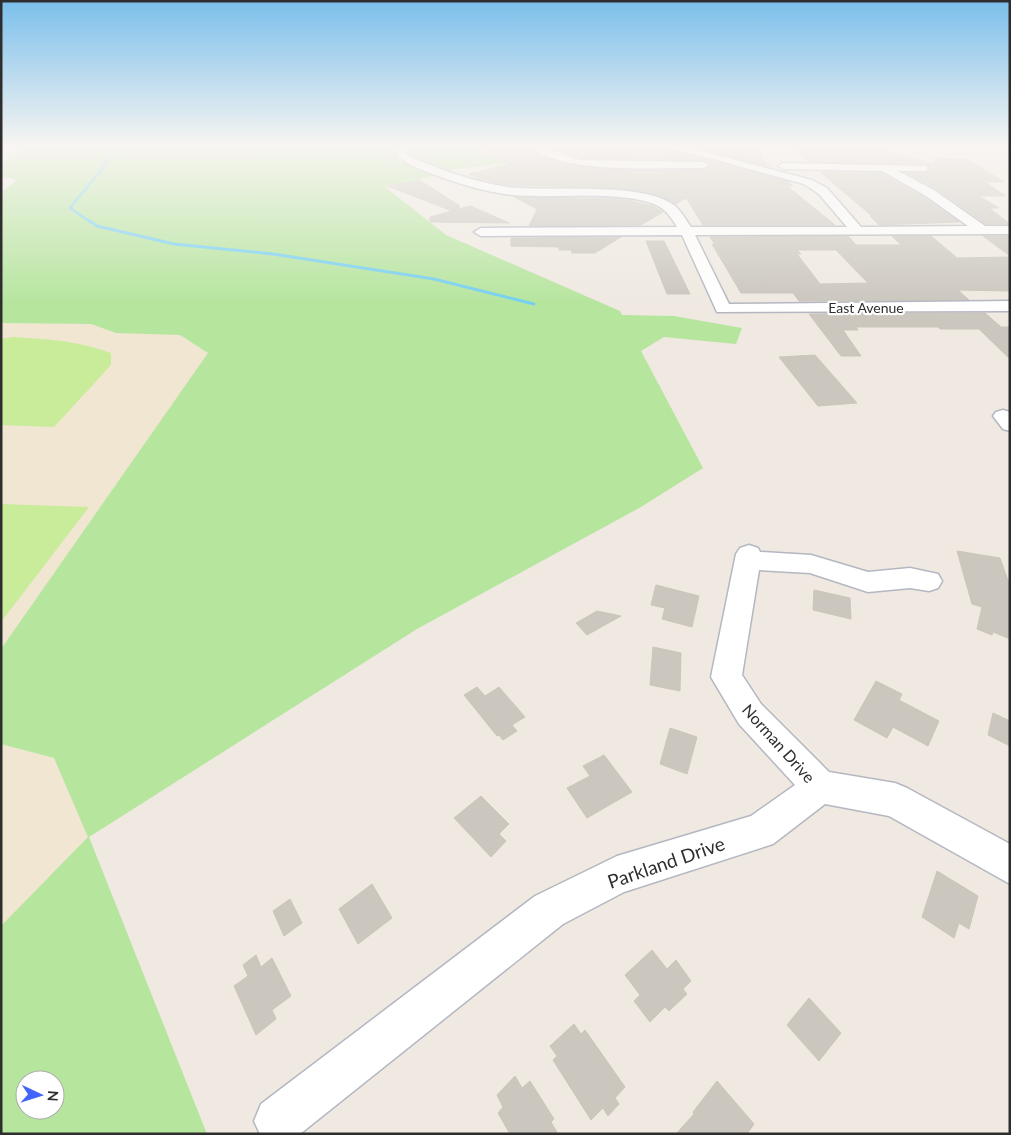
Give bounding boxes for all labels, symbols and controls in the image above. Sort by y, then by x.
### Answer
street label: East Avenue [828,299,904,316]
street label: Norman Drive [739,700,819,786]
street label: Parkland Drive [604,831,728,893]
north arrow [15,1070,65,1120]
text: N [45,1090,62,1102]

